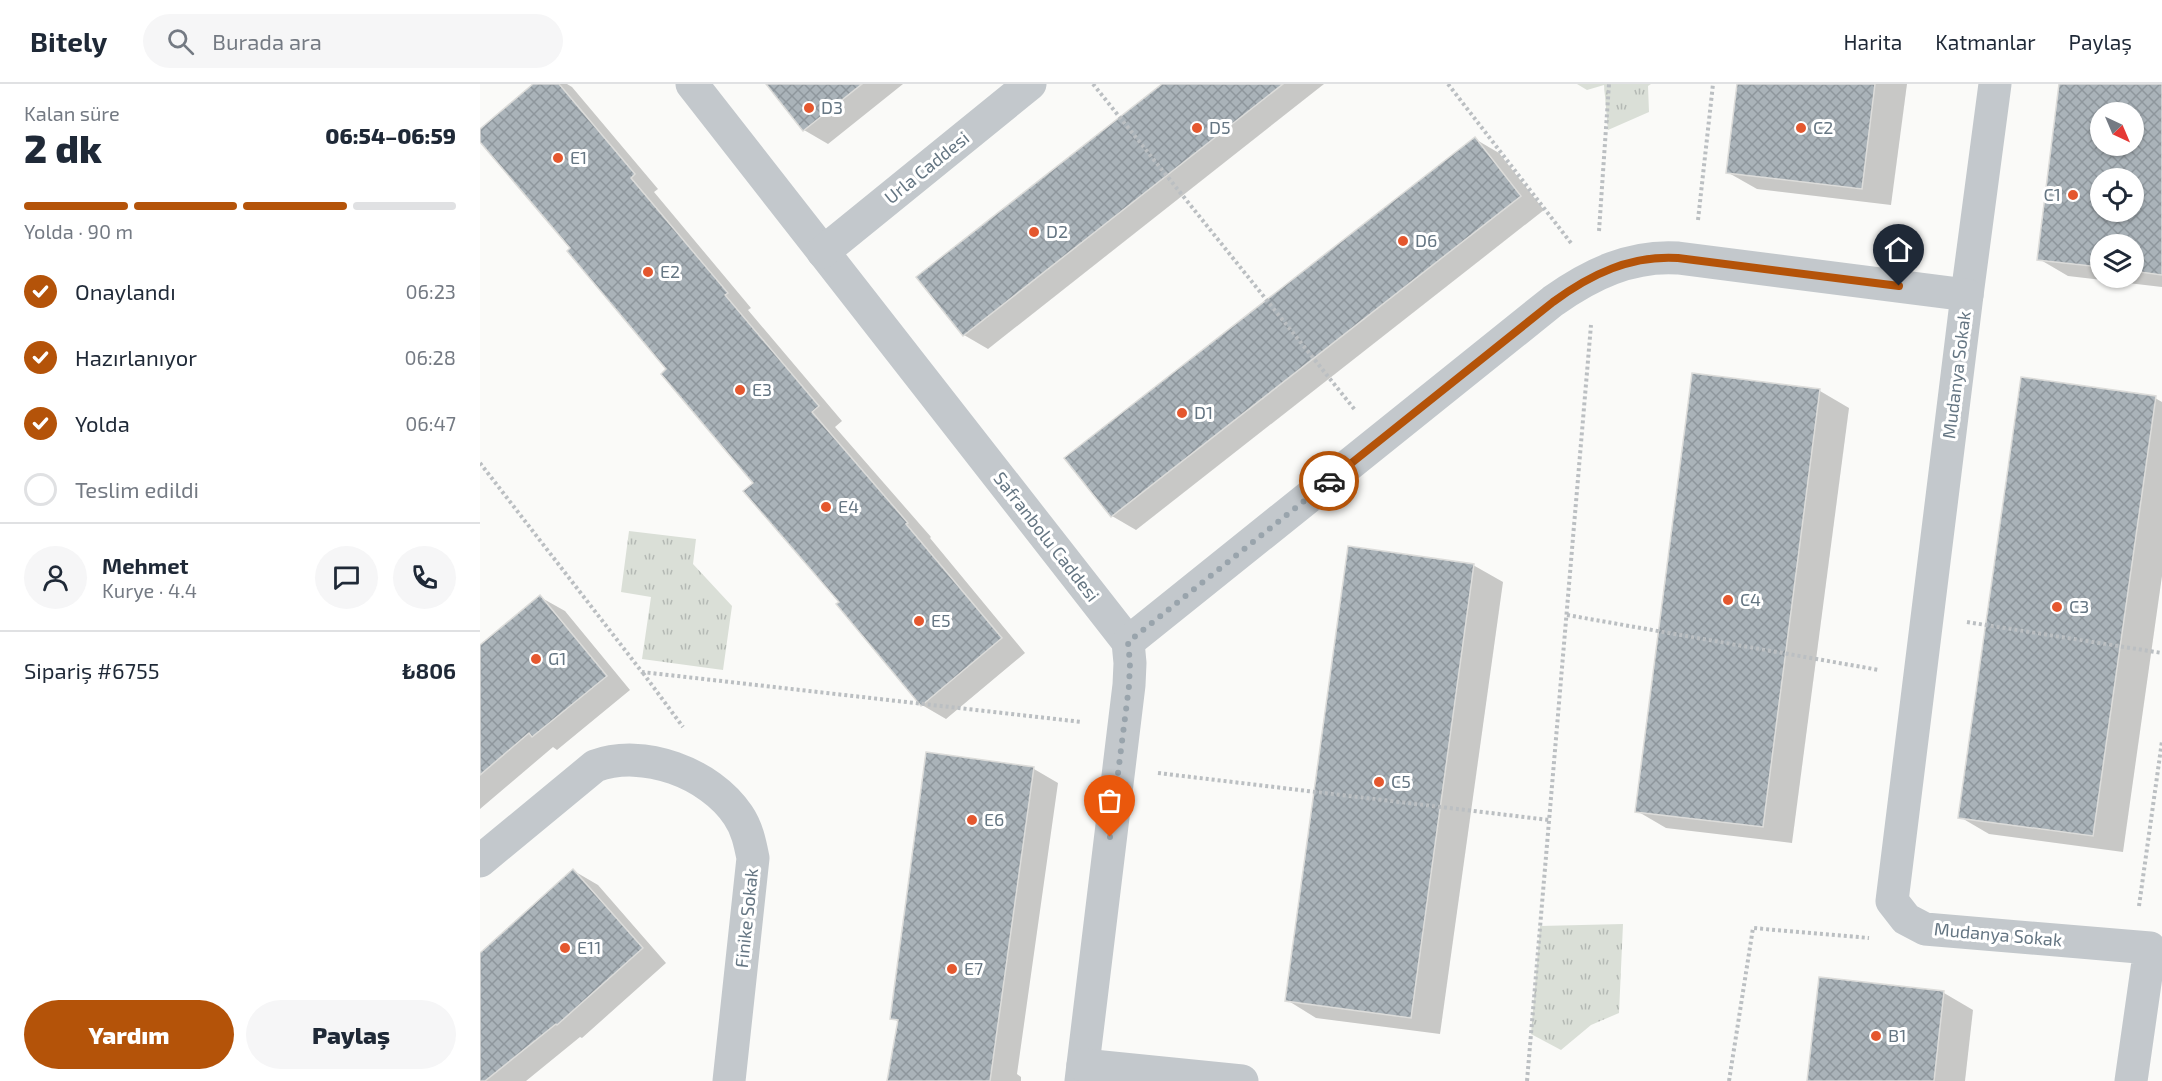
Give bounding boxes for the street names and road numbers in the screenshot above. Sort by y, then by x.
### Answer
street label: Urla Caddesi [880,126,973,208]
street label: Mudanya Sokak [1937,310,1975,440]
street label: Safranbolu Caddesi [989,467,1104,606]
street label: Finike Sokak [730,867,762,969]
street label: Mudanya Sokak [1933,917,2063,951]

